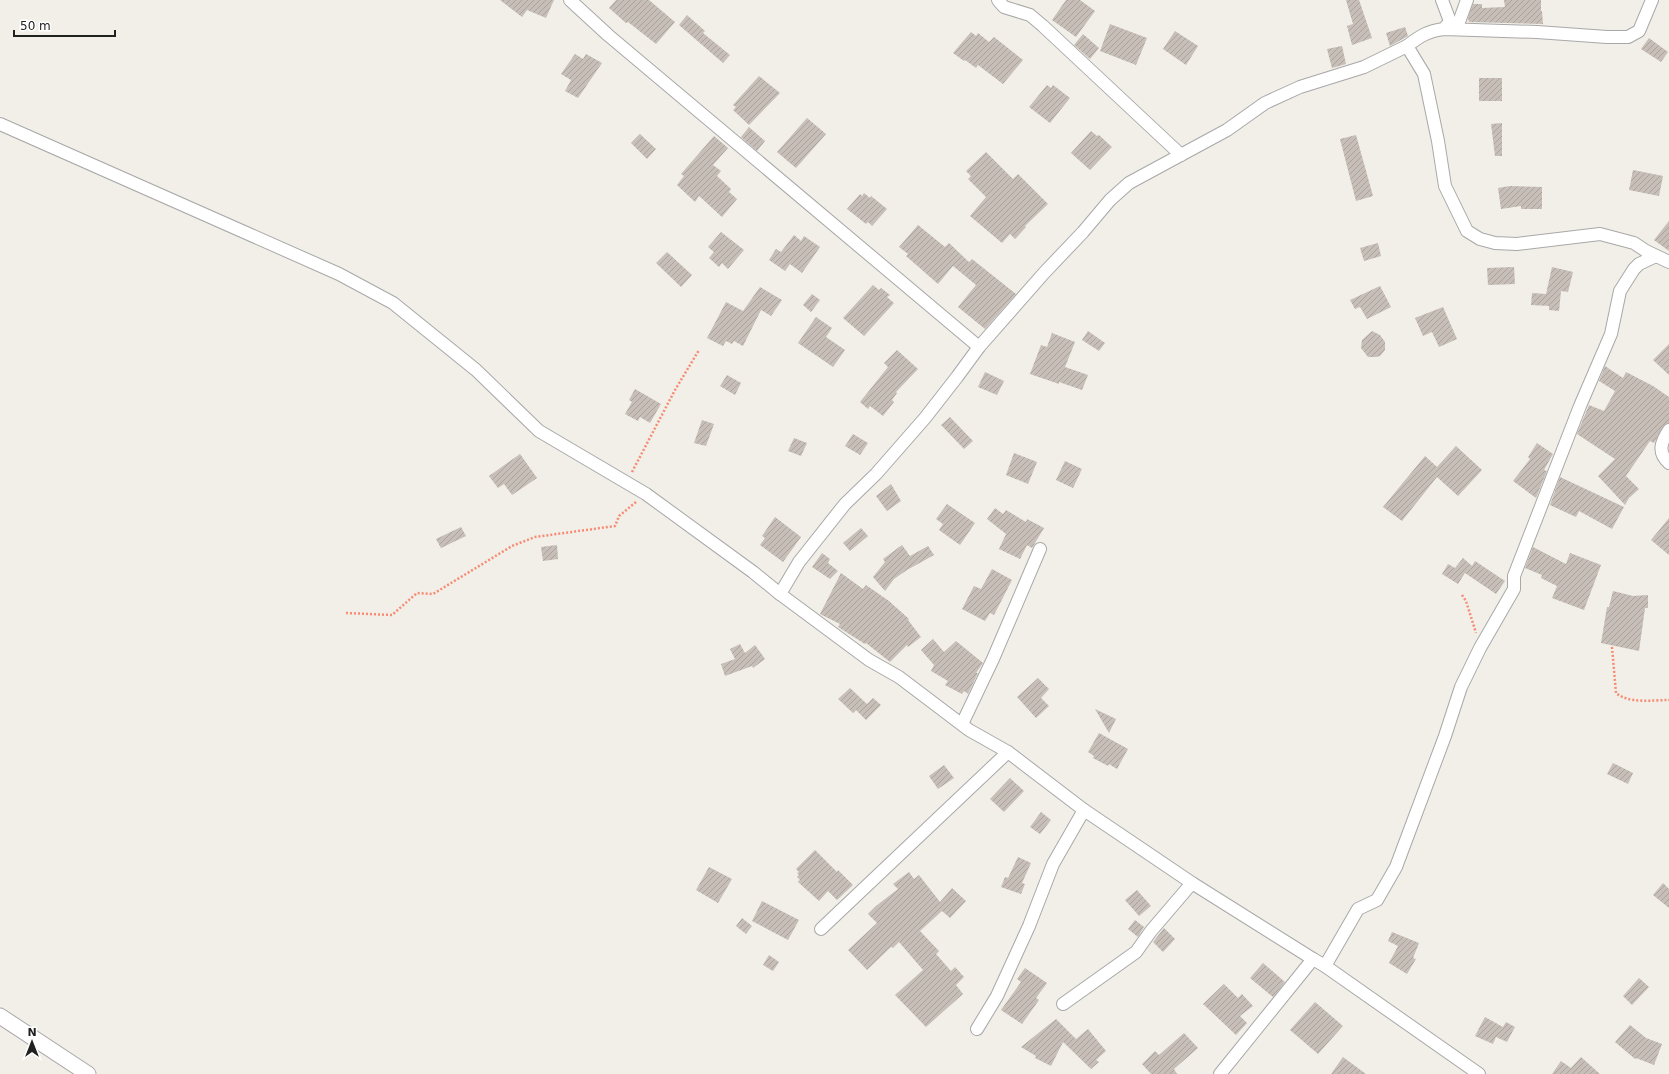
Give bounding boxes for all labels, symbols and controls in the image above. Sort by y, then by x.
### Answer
scale bar [14,12,115,38]
text: 50 m [20,19,51,33]
north arrow [12,1022,52,1062]
text: N [27,1026,37,1039]

